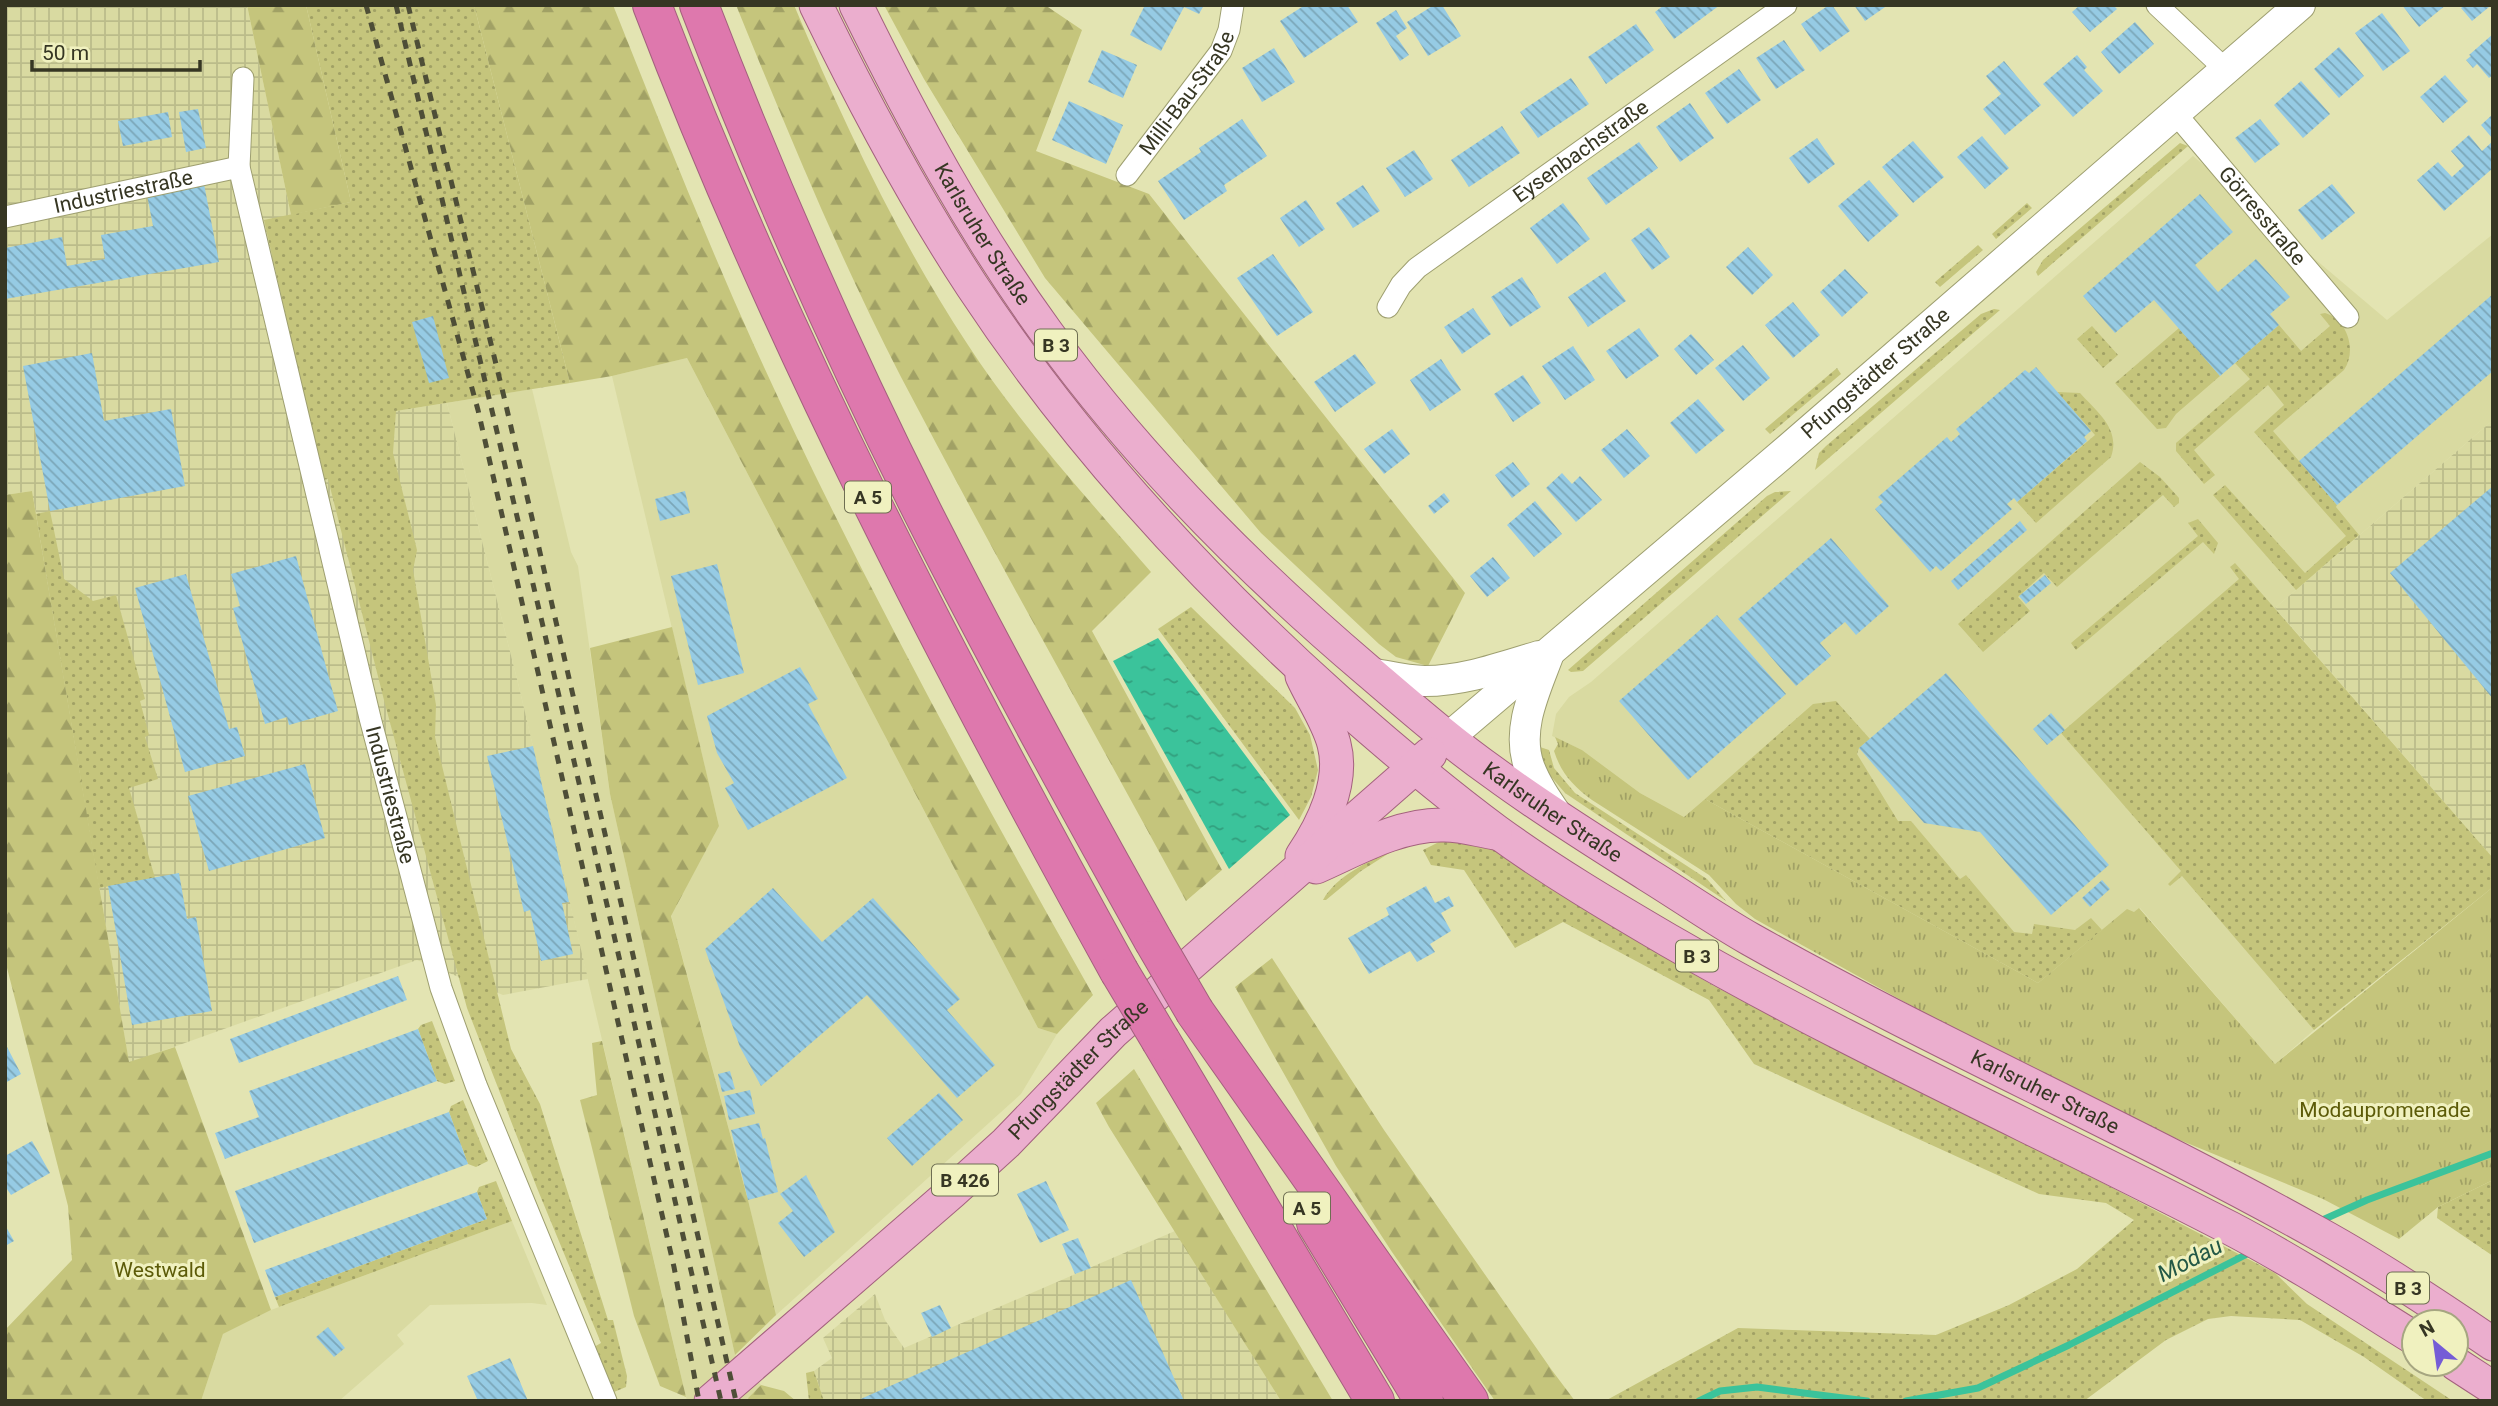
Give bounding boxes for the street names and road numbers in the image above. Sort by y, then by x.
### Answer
street label: Milli-Bau-Straße [1134,28,1239,160]
street label: Eysenbachstraße [1508,95,1653,208]
street label: Karlsruher Straße [929,159,1036,310]
street label: Görresstraße [2214,162,2311,270]
street label: Industriestraße [52,165,195,218]
street label: Pfungstädter Straße [1797,303,1954,444]
road number: B 3 [1035,330,1077,360]
road number: A 5 [845,482,891,512]
street label: Industriestraße [361,724,420,866]
street label: Karlsruher Straße [1478,757,1627,868]
road number: B 3 [1676,940,1718,972]
street label: Pfungstädter Straße [1004,995,1153,1145]
street label: Karlsruher Straße [1967,1045,2123,1139]
road number: B 426 [932,1164,998,1196]
road number: A 5 [1284,1192,1330,1224]
road number: B 3 [2387,1272,2429,1304]

